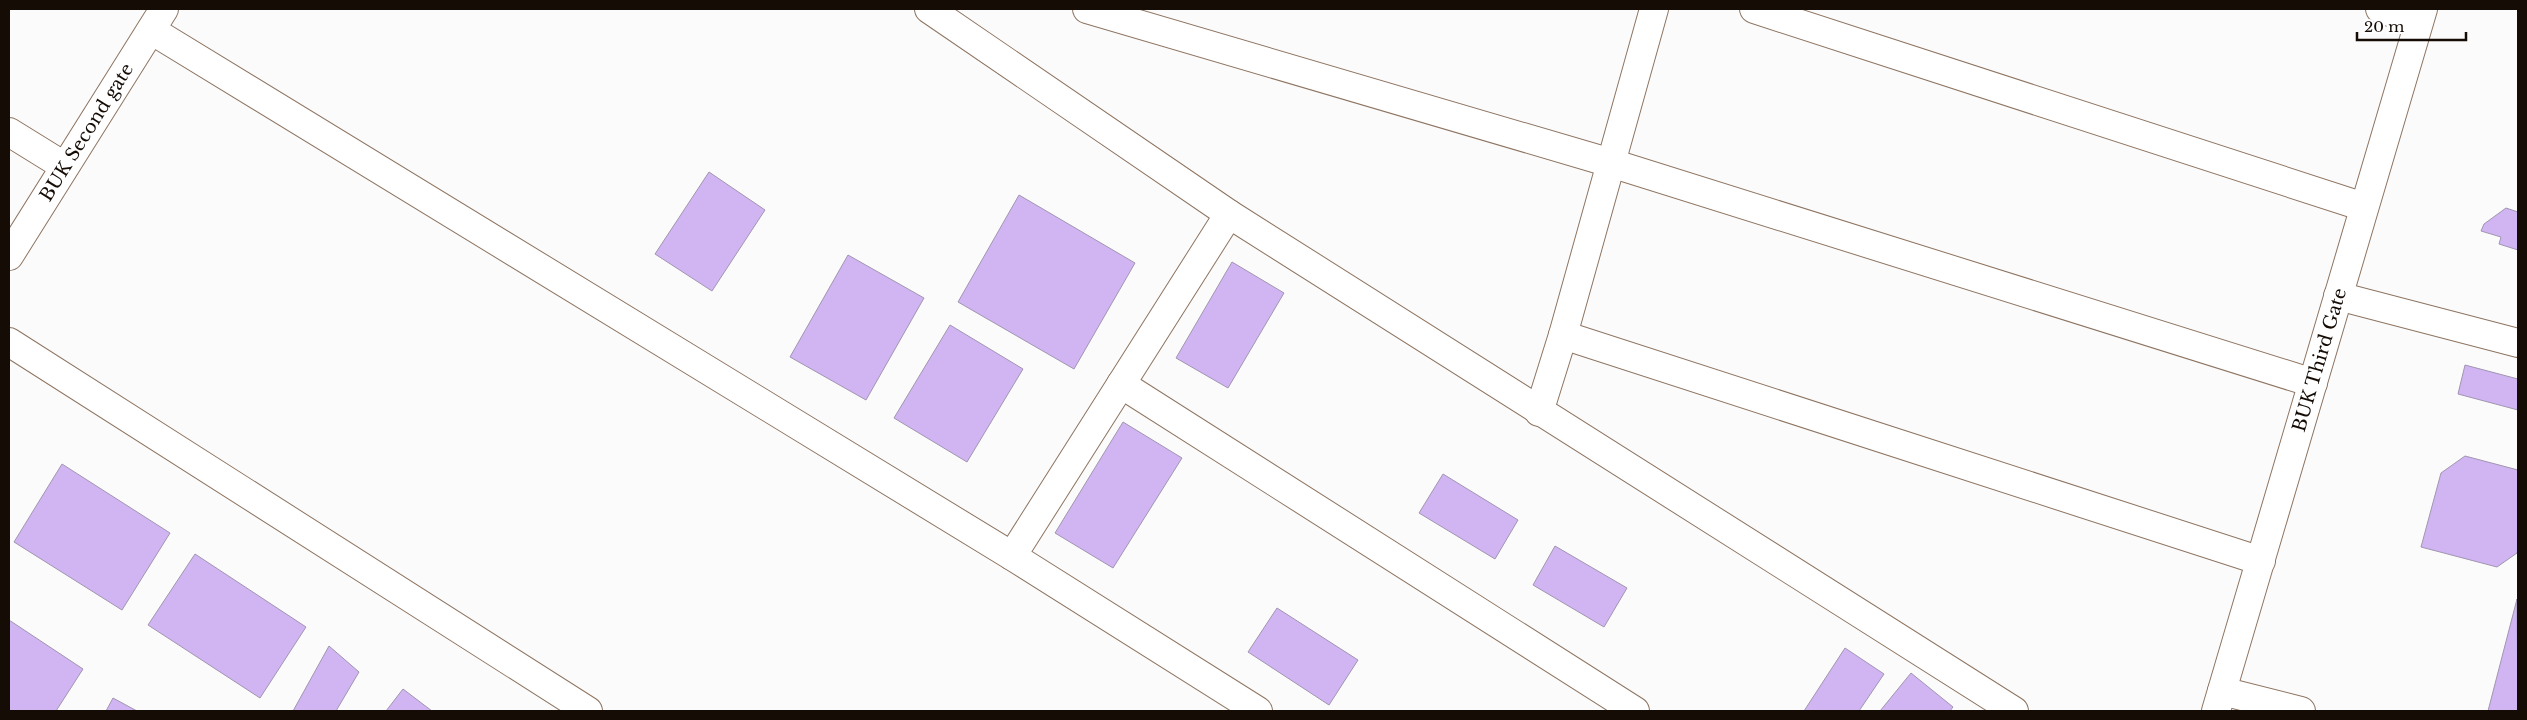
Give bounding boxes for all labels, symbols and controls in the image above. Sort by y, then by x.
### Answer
scale bar [2357,10,2466,42]
text: 20 m [2364,17,2404,36]
street label: BUK Second gate [35,59,138,205]
street label: BUK Third Gate [2288,285,2351,434]

